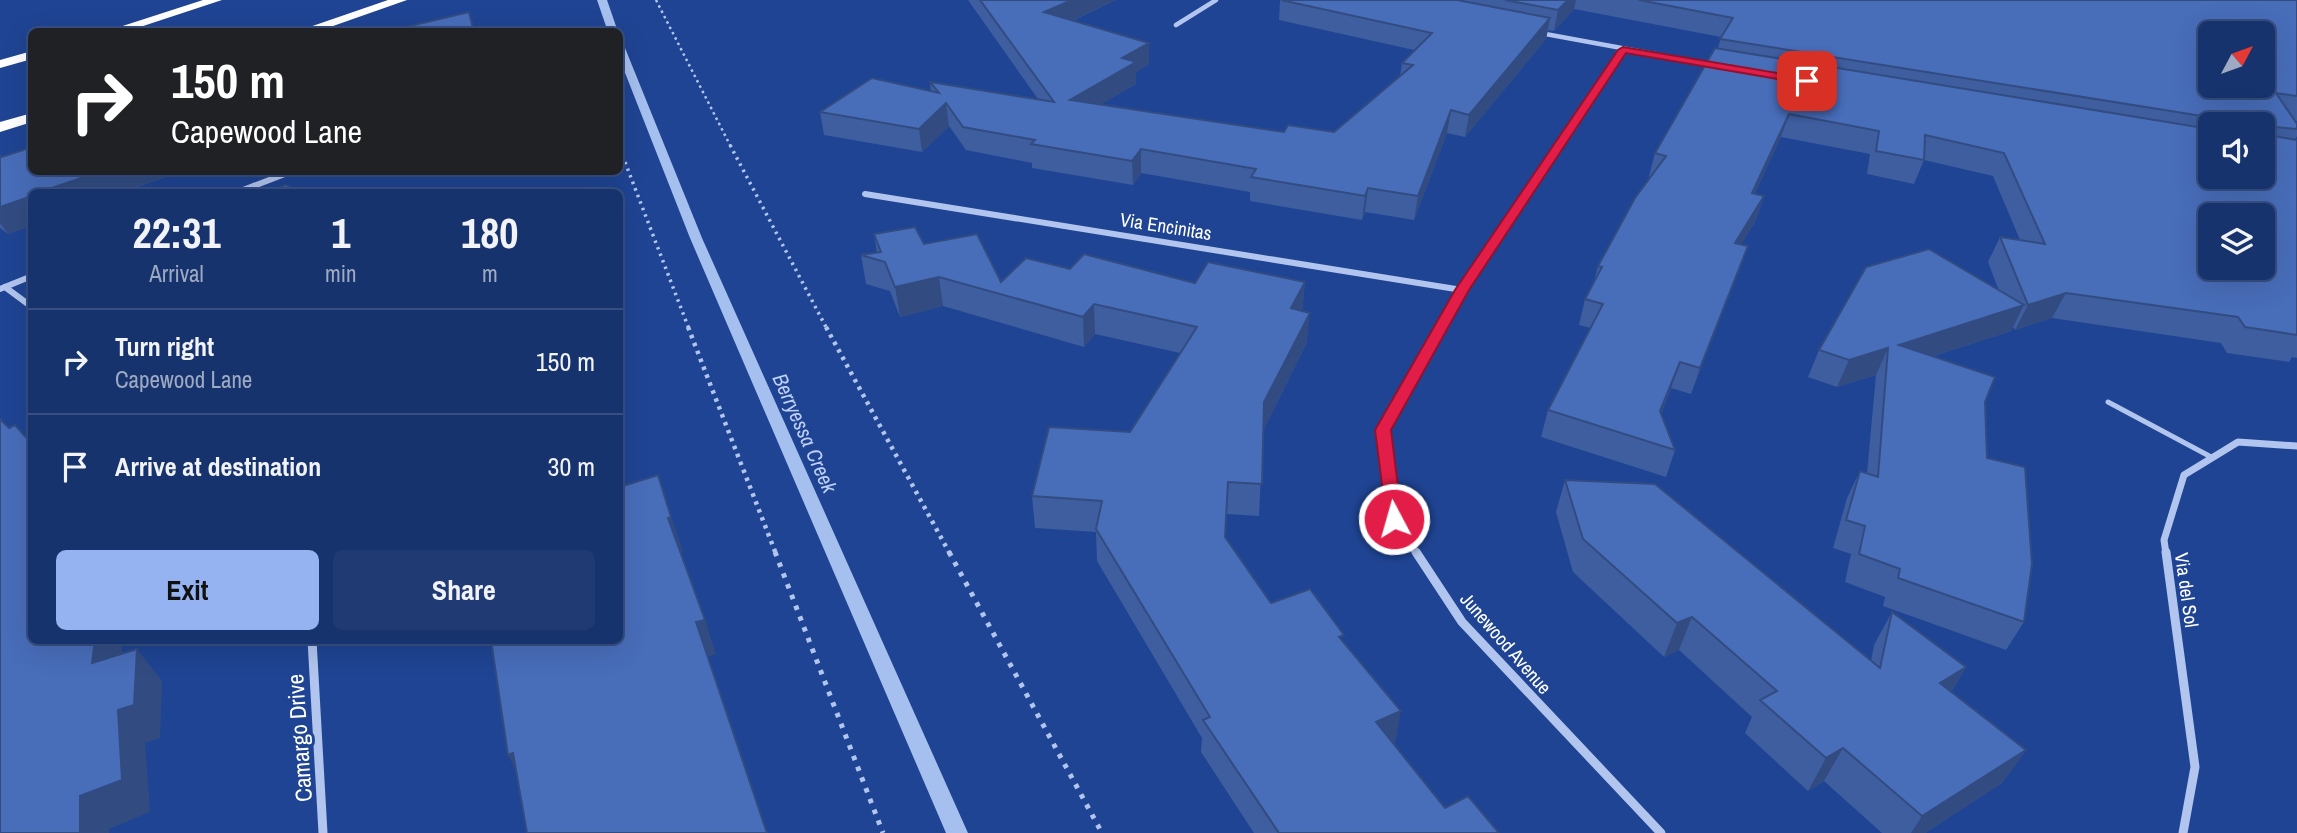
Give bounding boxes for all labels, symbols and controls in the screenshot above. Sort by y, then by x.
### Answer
north arrow [2198,21,2275,98]
map controls [2198,21,2275,280]
text: 150 m [171,47,285,113]
pin [1777,51,1837,111]
icon: right [56,56,147,147]
icon: arrive [1788,62,1826,100]
text: Capewood Lane [171,110,362,153]
button: sound [2198,112,2275,189]
button: layers [2198,203,2275,280]
text: 22:31 [133,205,221,261]
text: 1 [331,205,350,261]
text: 180 [461,205,519,261]
street label: Via Encinitas [1118,206,1214,246]
text: Arrival [149,258,204,289]
text: min [325,258,357,289]
text: m [482,258,498,289]
text: Turn right [115,329,214,364]
icon: right [56,343,94,381]
text: 150 m [536,344,595,379]
text: Capewood Lane [115,364,252,395]
water label: Berryessa Creek [766,369,845,499]
icon: arrive [56,448,94,486]
text: Arrive at destination [115,449,321,484]
text: 30 m [548,449,595,484]
position arrow [1357,482,1431,556]
button: Exit [56,550,319,630]
button: Share [333,550,595,630]
street label: Via del Sol [2169,551,2205,629]
street label: Junewood Avenue [1455,587,1557,699]
street label: Camargo Drive [279,673,319,803]

